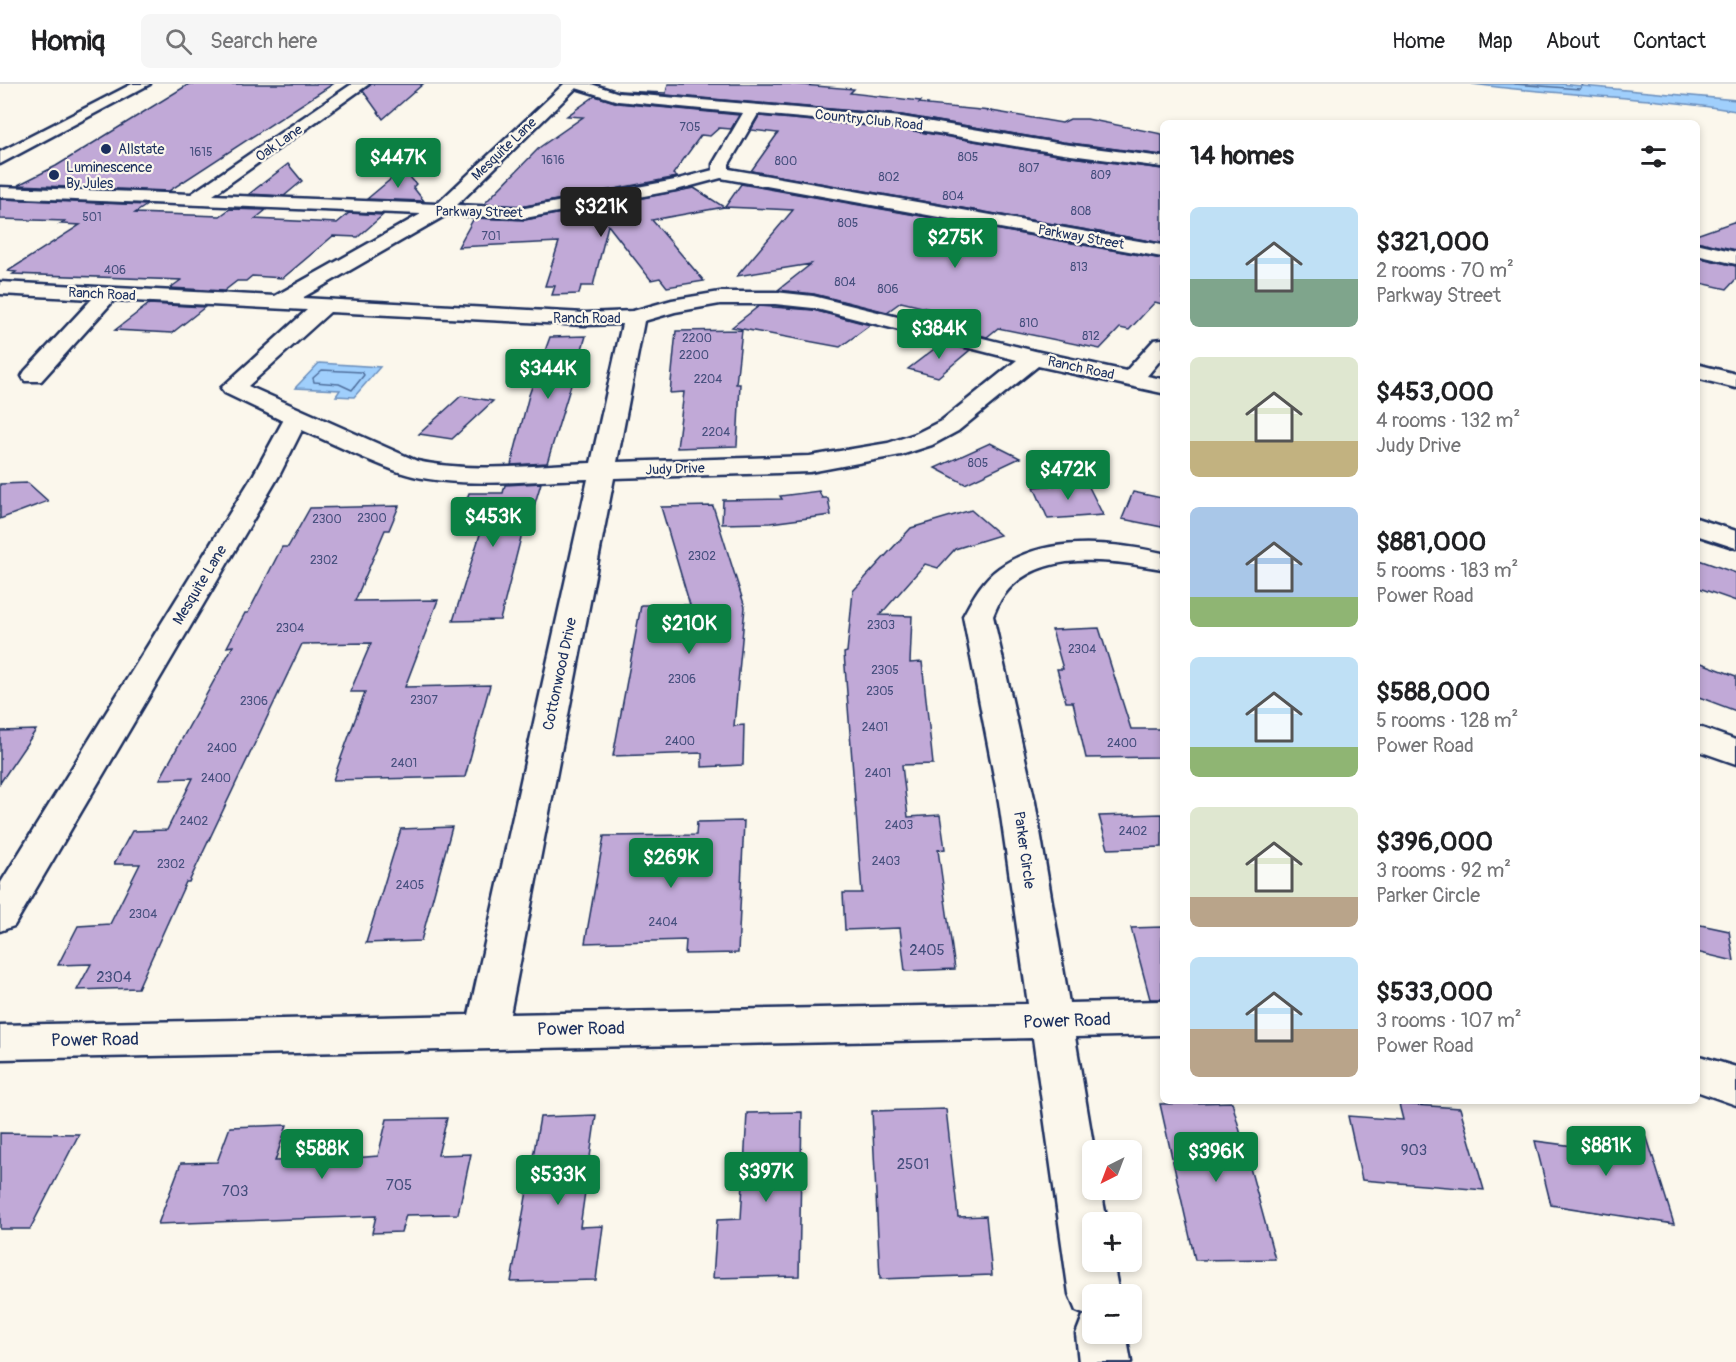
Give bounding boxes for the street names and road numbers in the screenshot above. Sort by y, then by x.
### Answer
street label: Country Club Road [814,106,924,134]
street label: Mesquite Lane [468,114,540,184]
street label: Oak Lane [252,121,306,165]
street label: Parkway Street [435,203,523,221]
street label: Parkway Street [1036,221,1126,253]
street label: Ranch Road [68,284,136,304]
street label: Ranch Road [553,310,621,327]
street label: Ranch Road [1046,353,1116,383]
street label: Judy Drive [645,459,705,479]
street label: Mesquite Lane [169,541,232,628]
street label: Cottonwood Drive [539,615,581,732]
street label: Parker Circle [1009,810,1039,891]
street label: Power Road [1023,1008,1111,1034]
street label: Power Road [537,1017,625,1041]
street label: Power Road [51,1028,139,1052]

